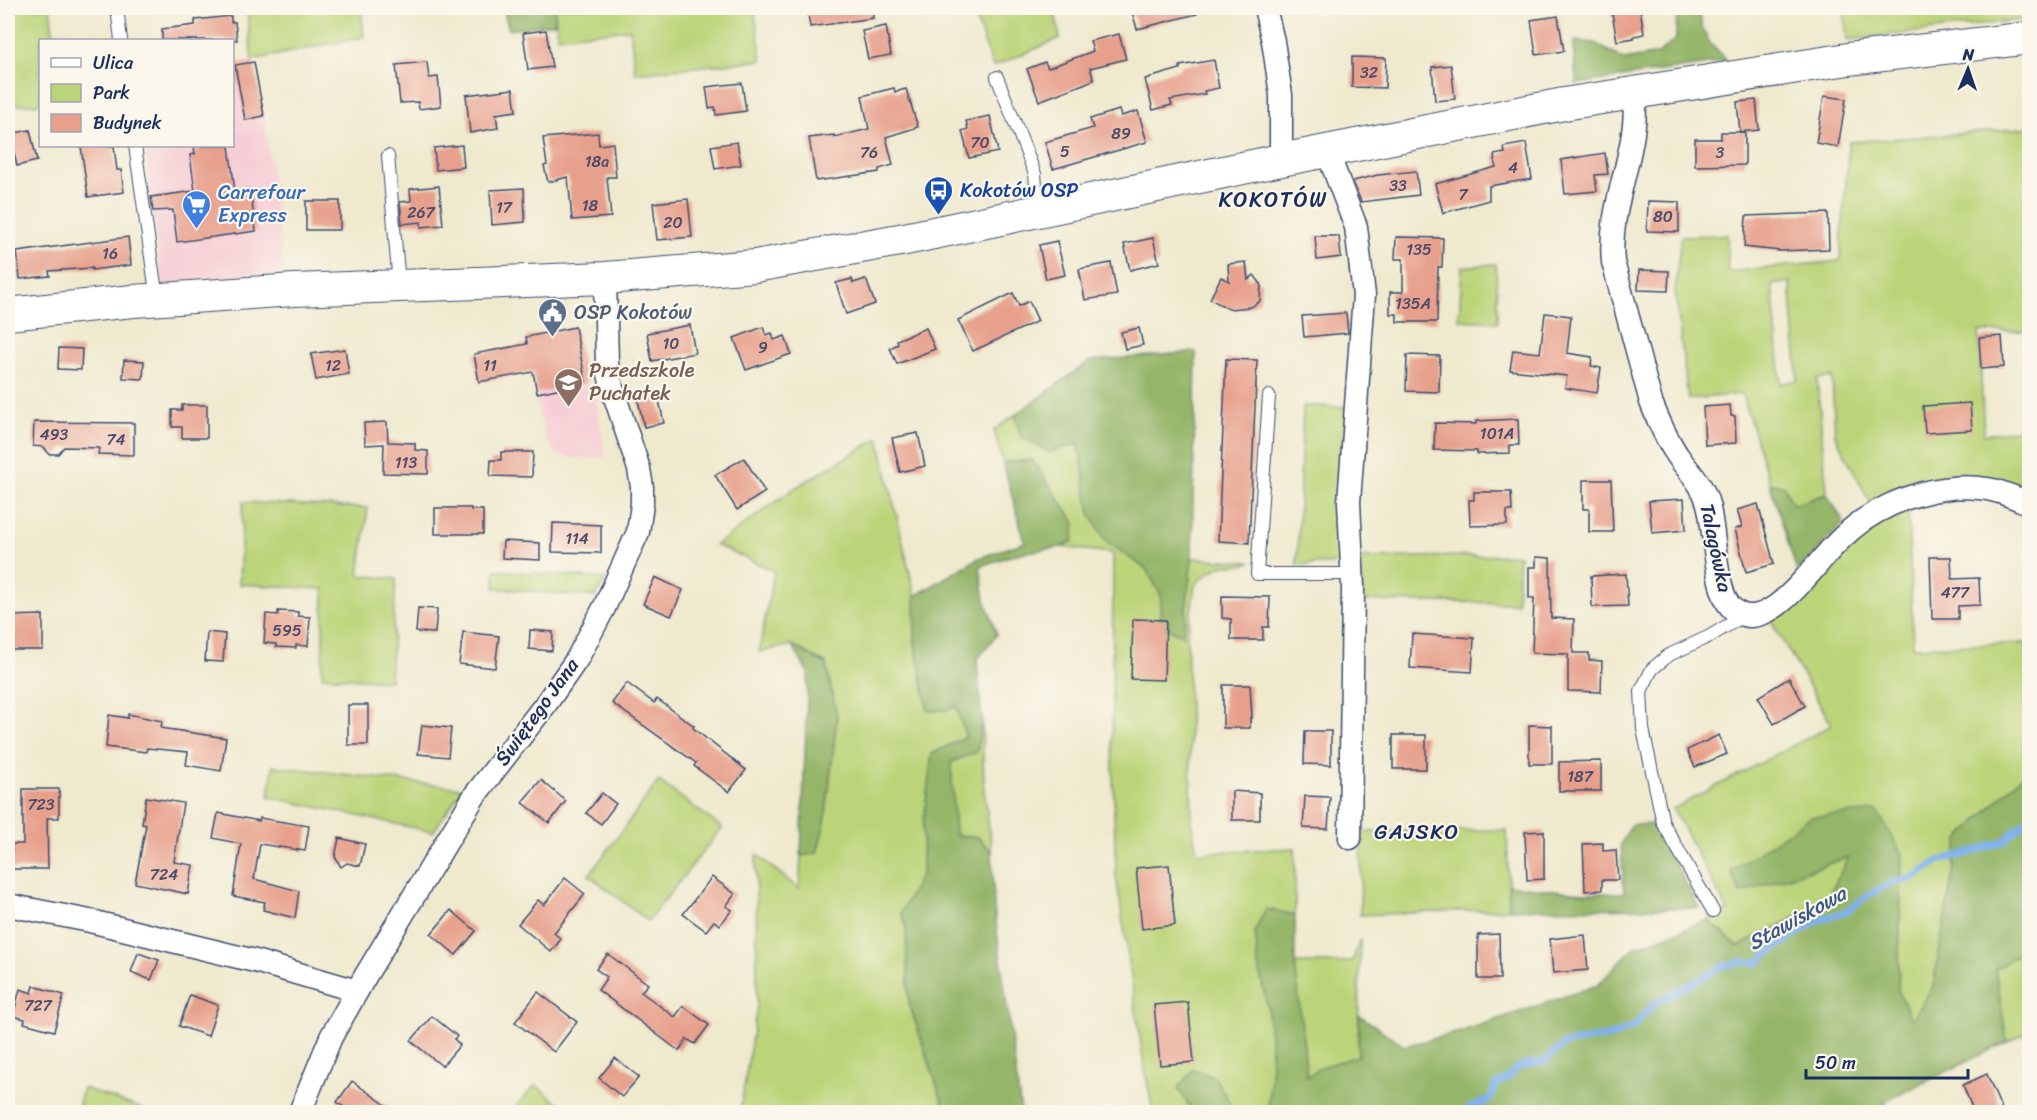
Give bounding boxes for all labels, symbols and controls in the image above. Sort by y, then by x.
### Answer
legend [39,39,234,147]
north arrow [1938,39,1998,99]
text: N [1961,40,1975,69]
text: Ulica [93,47,134,79]
house number: 32 [1360,58,1378,87]
text: Park [93,77,130,109]
text: Budynek [93,107,162,139]
house number: 89 [1111,119,1131,148]
house number: 70 [970,128,990,157]
house number: 5 [1060,137,1070,166]
house number: 76 [860,138,878,167]
house number: 3 [1716,138,1725,167]
house number: 18a [585,147,609,176]
house number: 4 [1508,153,1518,182]
house number: 33 [1389,171,1407,200]
place label: Kokotów OSP [960,173,1079,208]
bus stop icon: Kokotów OSP [923,174,955,216]
place label: Carrefour Express [218,175,306,233]
district label: KOKOTÓW [1218,180,1328,219]
house number: 7 [1458,180,1468,209]
supermarket icon: Carrefour Express [181,188,213,230]
house number: 18 [582,191,599,220]
house number: 17 [496,193,513,222]
house number: 267 [407,198,436,227]
house number: 80 [1653,202,1673,231]
house number: 20 [663,208,683,237]
house number: 135 [1406,235,1432,264]
house number: 16 [102,239,118,268]
house number: 135A [1395,289,1431,318]
place label: OSP Kokotów [574,295,692,330]
public building icon: OSP Kokotów [537,296,569,338]
house number: 10 [663,329,679,358]
house number: 9 [758,333,768,362]
house number: 12 [325,351,341,380]
house number: 11 [483,351,497,380]
place label: Przedszkole Puchatek [589,353,695,411]
school or university icon: Przedszkole Puchatek [552,366,584,408]
house number: 101A [1480,419,1514,448]
house number: 493 [40,420,69,449]
house number: 74 [106,425,126,454]
house number: 113 [395,448,417,477]
street label: Talagówka [1690,500,1742,596]
house number: 114 [565,524,589,553]
house number: 477 [1941,578,1970,607]
house number: 595 [272,616,302,645]
street label: Świętego Jana [486,650,589,774]
house number: 187 [1567,762,1594,791]
house number: 723 [27,790,55,819]
district label: GAJSKO [1374,813,1460,851]
house number: 724 [150,860,178,889]
water label: Stawiskowa [1740,874,1855,961]
house number: 727 [24,991,53,1020]
scale bar [1806,1042,1968,1080]
text: 50 m [1815,1047,1856,1079]

